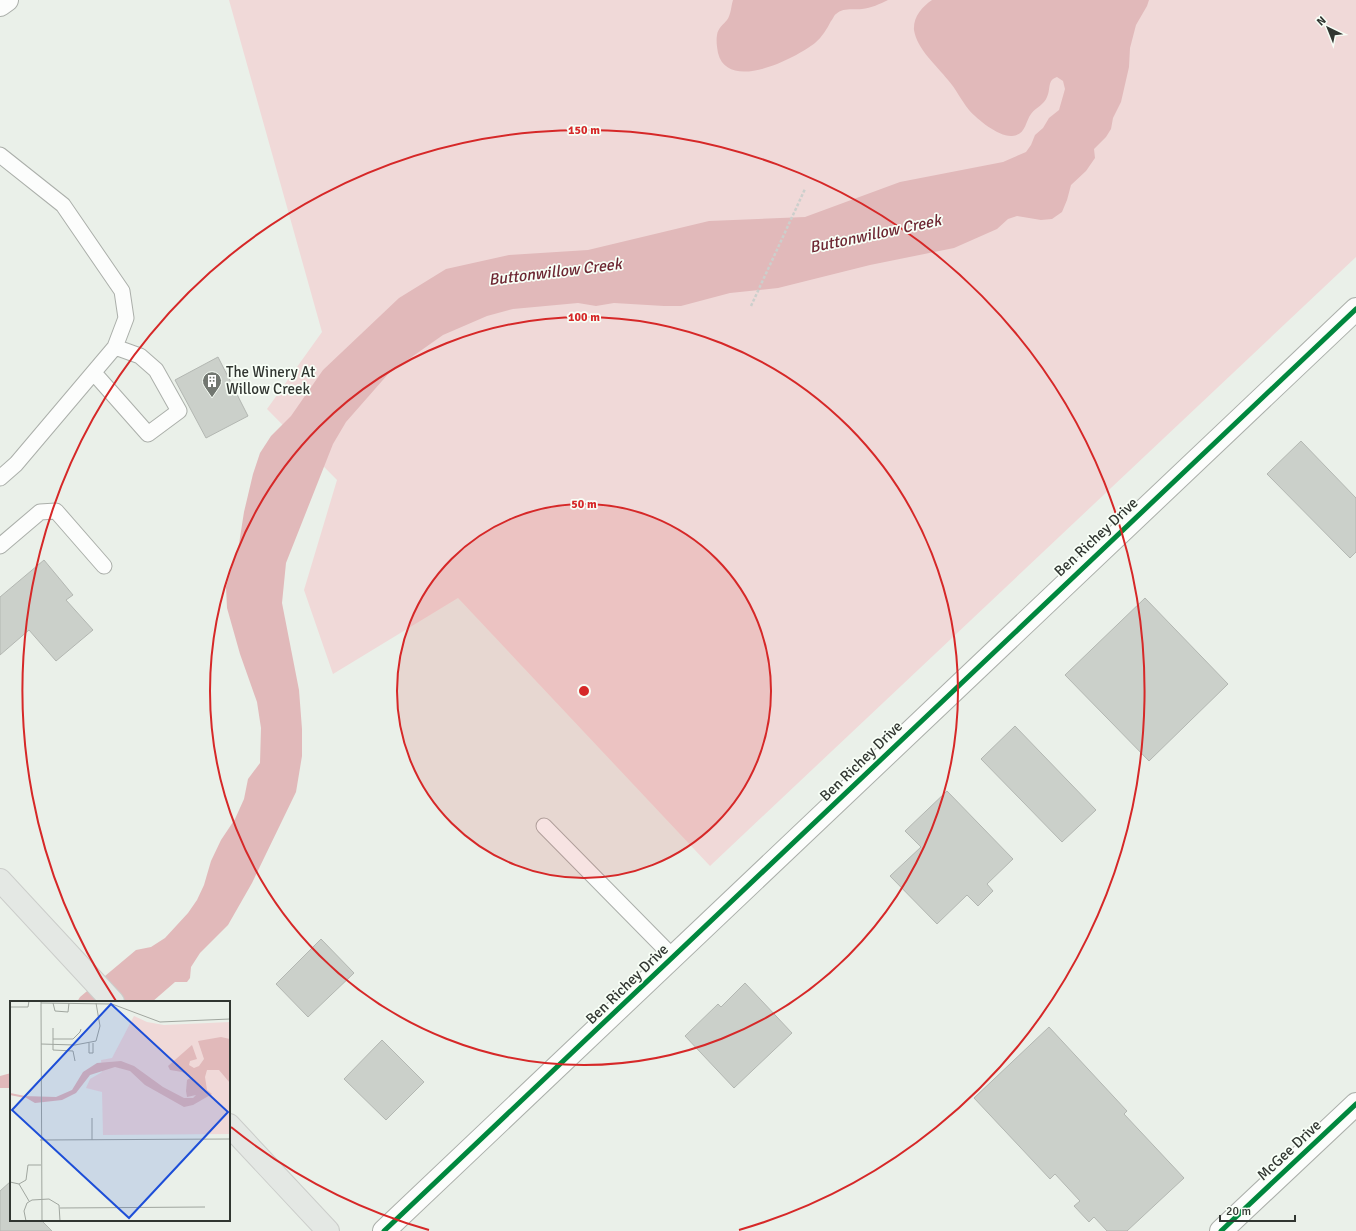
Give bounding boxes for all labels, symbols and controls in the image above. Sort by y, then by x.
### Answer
north arrow [1308,8,1348,48]
text: N [1314,14,1329,28]
text: 150 m [568,123,600,138]
water label: Buttonwillow Creek [808,210,945,258]
water label: Buttonwillow Creek [487,254,625,290]
text: 100 m [568,310,600,325]
place label: The Winery At Willow Creek [226,363,315,398]
building icon: The Winery At Willow Creek [201,370,223,398]
street label: Ben Richey Drive [1051,494,1141,580]
text: 50 m [571,497,597,512]
centre of rings [577,684,591,698]
street label: Ben Richey Drive [816,717,906,805]
street label: Ben Richey Drive [582,940,672,1028]
inset map [10,1001,230,1221]
street label: McGee Drive [1253,1116,1325,1184]
scale bar [1220,1197,1295,1223]
text: 20 m [1226,1204,1251,1219]

